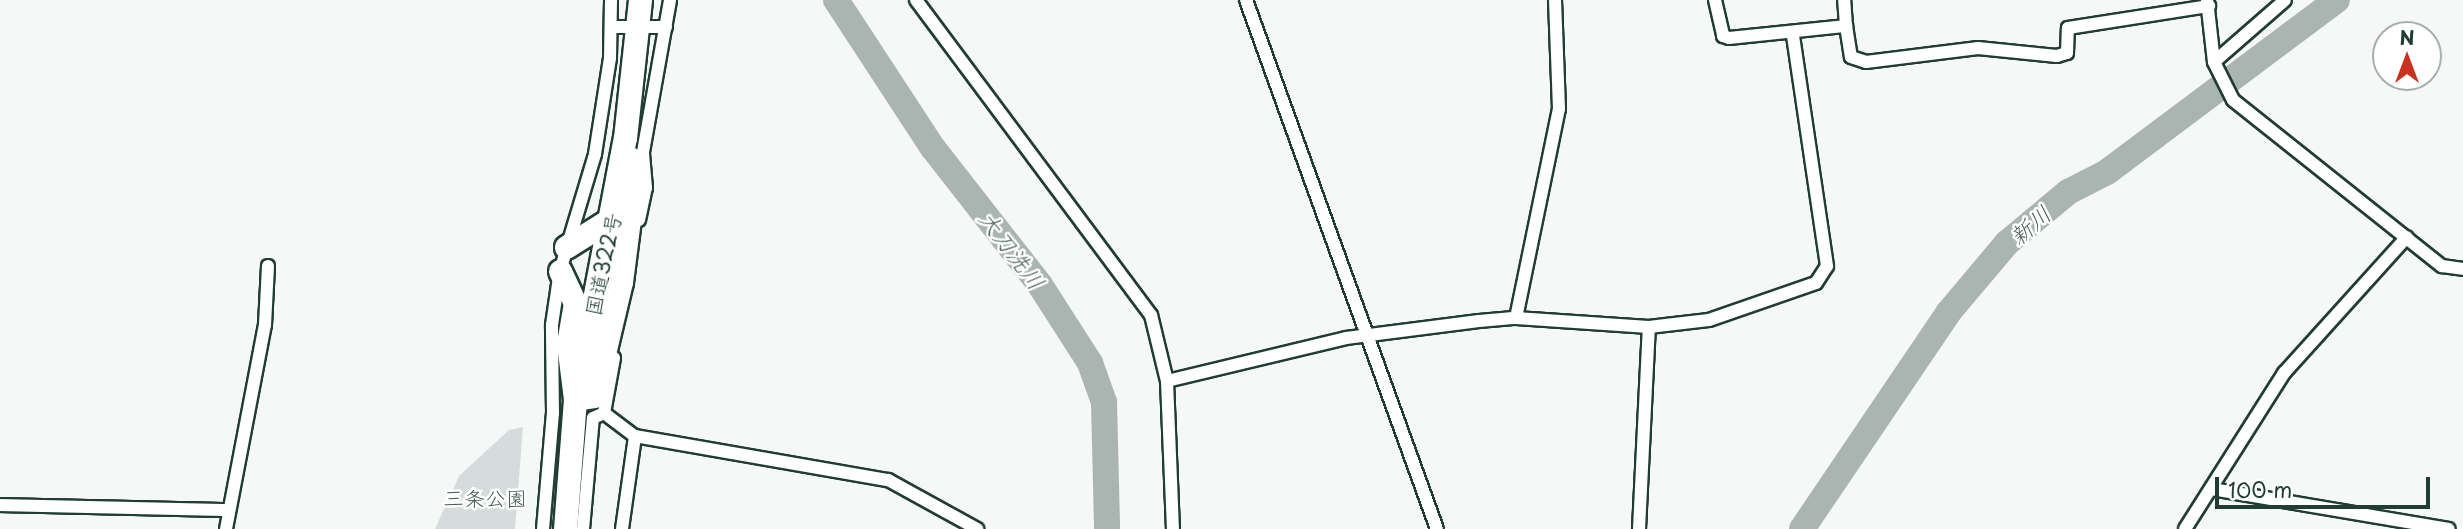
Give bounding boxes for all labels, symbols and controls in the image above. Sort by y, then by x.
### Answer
north arrow [2372,21,2442,91]
text: N [2399,23,2415,51]
water label: 新川 [2004,199,2056,251]
water label: 大刀洗川 [973,205,1051,295]
street label: 国道322号 [579,210,625,318]
scale bar [2218,462,2433,506]
text: 100 m [2228,473,2292,505]
park label: 三条公園 [443,484,527,510]

